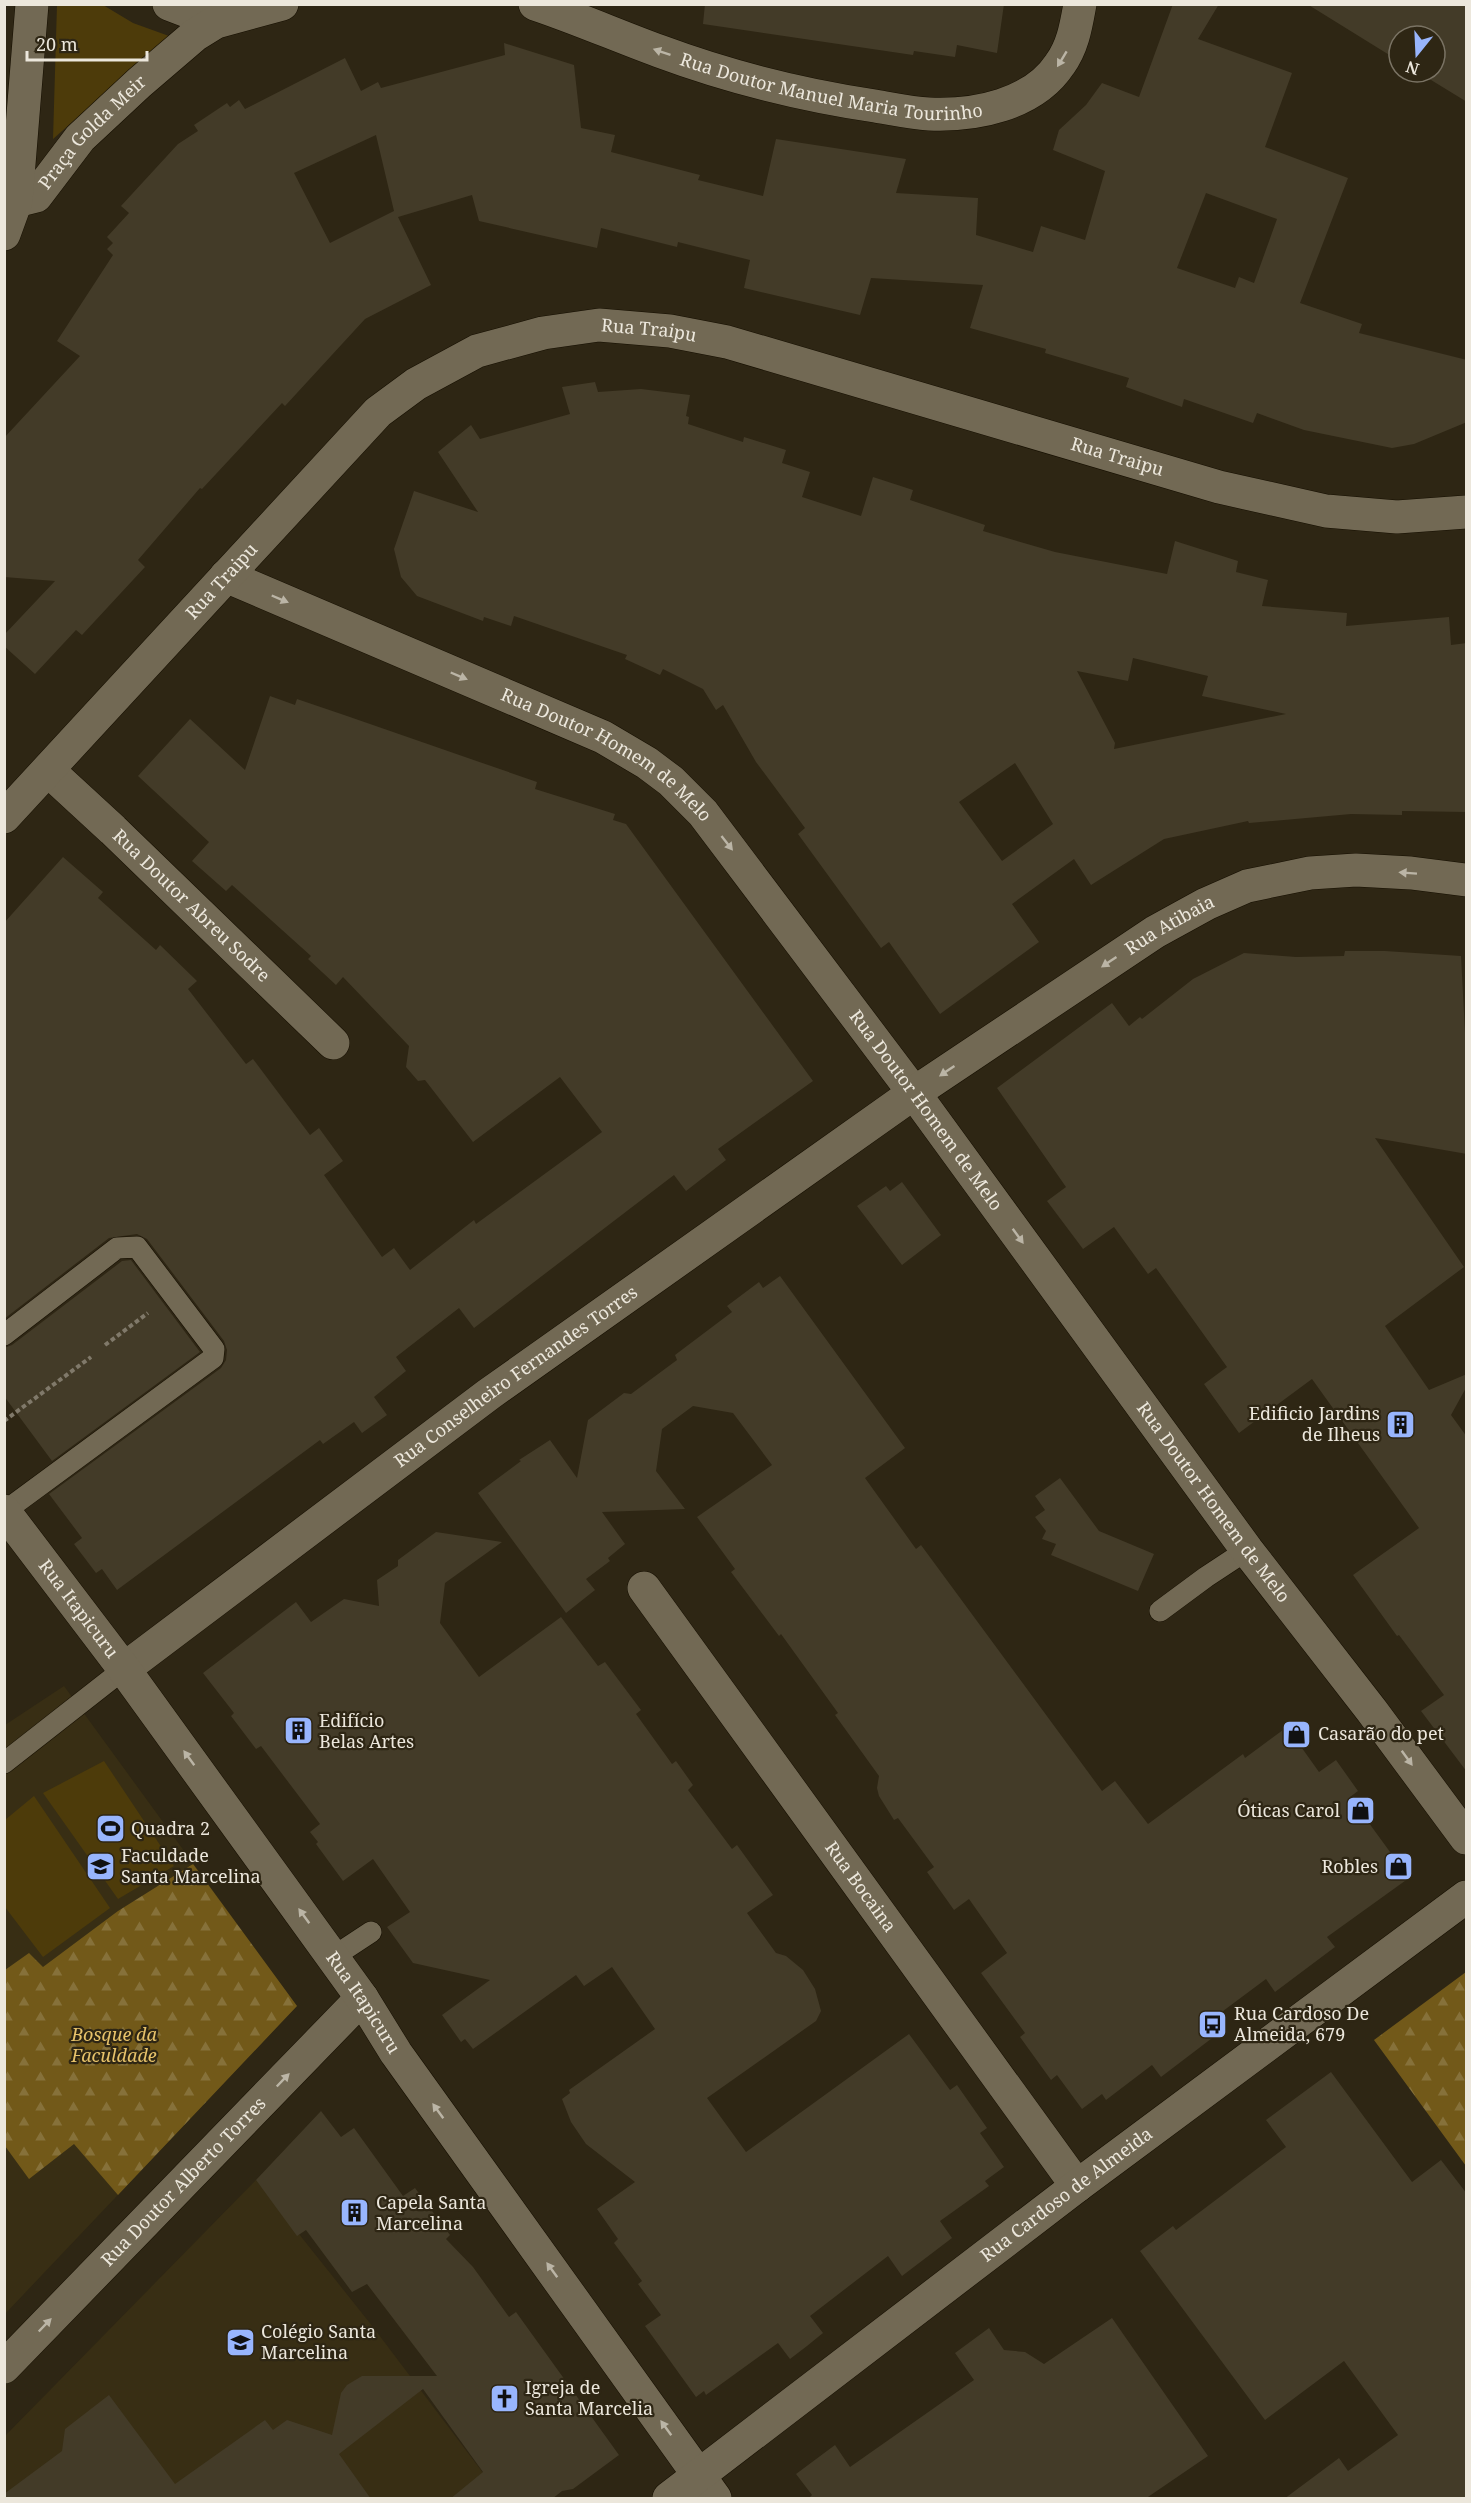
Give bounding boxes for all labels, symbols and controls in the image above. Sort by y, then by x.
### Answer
scale bar [27,24,147,62]
north arrow [1387,24,1447,84]
text: 20 m [36,32,78,56]
street label: Rua Doutor Manuel Maria Tourinho [677,46,984,125]
one-way arrow [653,47,671,57]
one-way arrow [1057,51,1068,67]
text: N [1403,56,1422,81]
street label: Praça Golda Meir [32,69,151,194]
street label: Rua Traipu [600,312,699,347]
street label: Rua Traipu [1068,431,1167,481]
street label: Rua Traipu [180,537,263,624]
one-way arrow [272,594,290,604]
one-way arrow [451,671,469,681]
street label: Rua Doutor Homem de Melo [498,682,718,826]
street label: Rua Doutor Abreu Sodre [108,823,276,987]
one-way arrow [720,835,733,851]
one-way arrow [1399,868,1418,878]
street label: Rua Atibaia [1120,889,1218,960]
one-way arrow [1101,956,1117,968]
street label: Rua Doutor Homem de Melo [845,1005,1009,1215]
one-way arrow [939,1065,955,1076]
one-way arrow [1012,1227,1024,1243]
street label: Rua Conselheiro Fernandes Torres [389,1280,642,1472]
street label: Rua Doutor Homem de Melo [1132,1397,1296,1607]
place label: Edificio Jardins de Ilheus [1249,1401,1380,1446]
building icon: Edificio Jardins de Ilheus [1385,1408,1417,1440]
street label: Rua Itapicuru [34,1554,125,1663]
place label: Edifício Belas Artes [319,1708,414,1753]
building icon: Edifício Belas Artes [282,1715,314,1747]
shop icon: Casarão do pet [1281,1718,1313,1750]
place label: Casarão do pet [1318,1721,1444,1745]
one-way arrow [1401,1749,1413,1765]
one-way arrow [183,1751,195,1767]
shop icon: Óticas Carol [1345,1795,1377,1827]
place label: Óticas Carol [1237,1798,1340,1822]
sports icon: Quadra 2 [94,1813,126,1845]
place label: Quadra 2 [131,1816,210,1840]
street label: Rua Bocaina [820,1836,902,1937]
place label: Faculdade Santa Marcelina [121,1843,261,1888]
school or university icon: Faculdade Santa Marcelina [84,1850,116,1882]
shop icon: Robles [1383,1851,1415,1883]
place label: Robles [1321,1854,1378,1878]
one-way arrow [298,1909,310,1924]
street label: Rua Itapicuru [321,1946,407,2058]
place label: Rua Cardoso De Almeida, 679 [1234,2001,1369,2046]
bus stop icon: Rua Cardoso De Almeida, 679 [1197,2008,1229,2040]
park label: Bosque da Faculdade [70,2022,157,2067]
one-way arrow [276,2072,290,2087]
street label: Rua Doutor Alberto Torres [95,2091,271,2271]
one-way arrow [432,2104,444,2120]
street label: Rua Cardoso de Almeida [975,2121,1157,2267]
place label: Capela Santa Marcelina [376,2190,486,2235]
building icon: Capela Santa Marcelina [339,2197,371,2229]
one-way arrow [546,2262,558,2278]
one-way arrow [38,2318,52,2333]
place label: Colégio Santa Marcelina [261,2319,376,2364]
school or university icon: Colégio Santa Marcelina [224,2326,256,2358]
place label: Igreja de Santa Marcelia [525,2375,653,2420]
church icon: Igreja de Santa Marcelia [488,2382,520,2414]
one-way arrow [660,2420,672,2436]

